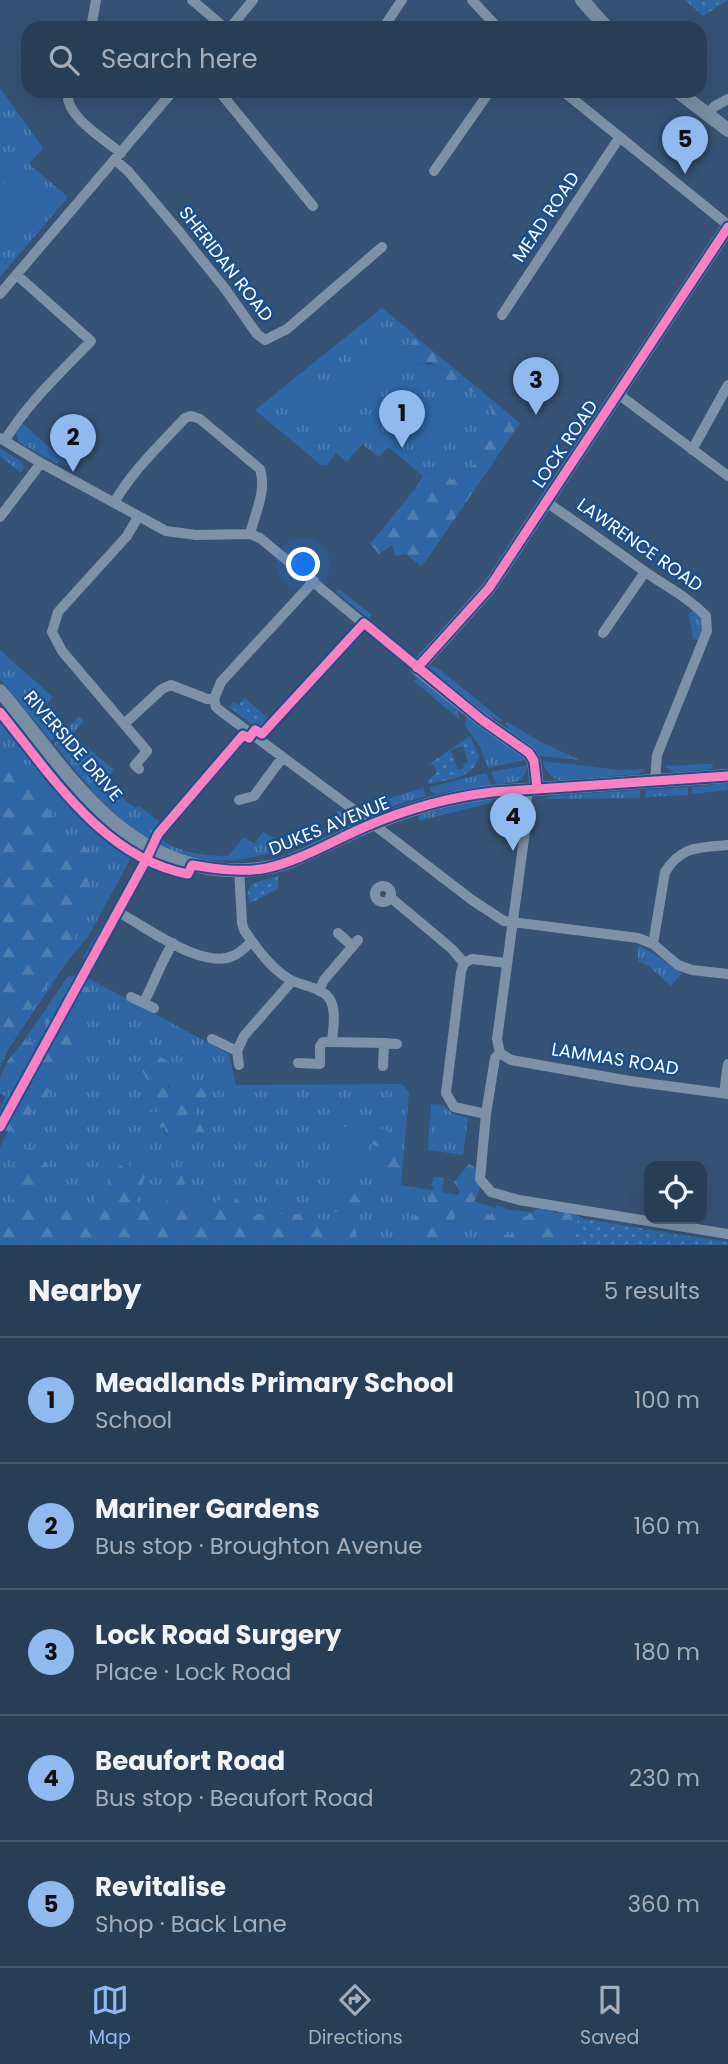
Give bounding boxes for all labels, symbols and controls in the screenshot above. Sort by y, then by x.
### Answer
search box [21,21,707,98]
icon: search [45,41,83,79]
text: Search here [101,41,258,77]
pin: 5 [662,116,708,174]
street label: MEAD ROAD [506,166,585,267]
street label: SHERIDAN ROAD [173,201,279,327]
pin: 3 [513,357,559,415]
pin: 1 [379,390,425,448]
street label: LOCK ROAD [526,395,603,493]
pin: 2 [50,414,96,472]
street label: LAWRENCE ROAD [572,492,708,597]
your location [286,547,320,581]
street label: RIVERSIDE DRIVE [18,685,128,806]
street label: DUKES AVENUE [265,790,393,861]
pin: 4 [490,793,536,851]
street label: LAMMAS ROAD [550,1036,680,1081]
map controls [644,1161,707,1224]
button: locate [644,1161,707,1224]
text: Nearby [28,1269,142,1312]
text: 5 results [604,1275,700,1307]
text: Meadlands Primary School [95,1365,454,1401]
text: 1 [47,1384,55,1416]
text: 100 m [634,1384,700,1416]
text: School [95,1404,172,1436]
text: Mariner Gardens [95,1491,320,1527]
text: 2 [44,1510,58,1542]
text: 160 m [634,1510,700,1542]
text: Bus stop · Broughton Avenue [95,1530,422,1562]
text: Lock Road Surgery [95,1617,341,1653]
text: 3 [44,1636,58,1668]
text: 180 m [634,1636,700,1668]
text: Place · Lock Road [95,1656,291,1688]
text: Beaufort Road [95,1743,285,1779]
text: 4 [43,1762,59,1794]
text: 230 m [629,1762,700,1794]
text: Bus stop · Beaufort Road [95,1782,374,1814]
text: Revitalise [95,1869,226,1905]
text: 5 [44,1888,58,1920]
text: 360 m [628,1888,700,1920]
text: Shop · Back Lane [95,1908,287,1940]
tab: Map [89,1981,131,2052]
tab: Directions [308,1981,403,2052]
tab: Saved [580,1981,639,2052]

